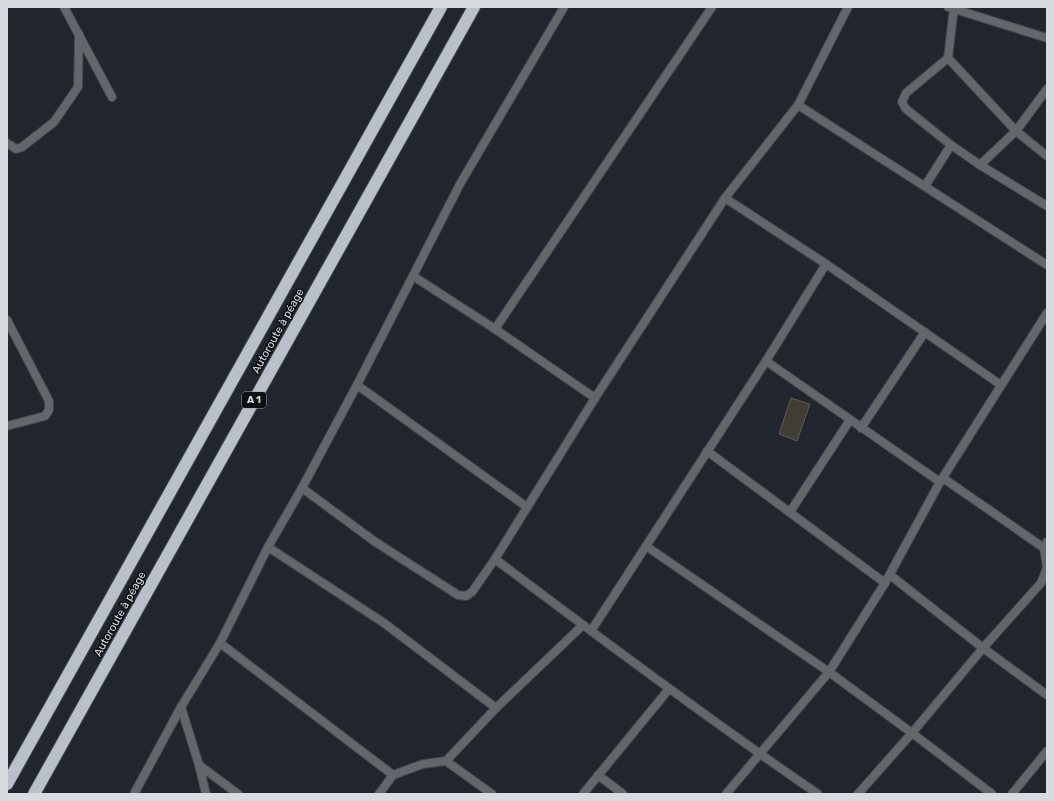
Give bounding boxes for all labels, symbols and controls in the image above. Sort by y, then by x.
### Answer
street label: Autoroute à péage [249,286,307,376]
road number: A 1 [242,392,266,408]
street label: Autoroute à péage [91,569,149,659]

